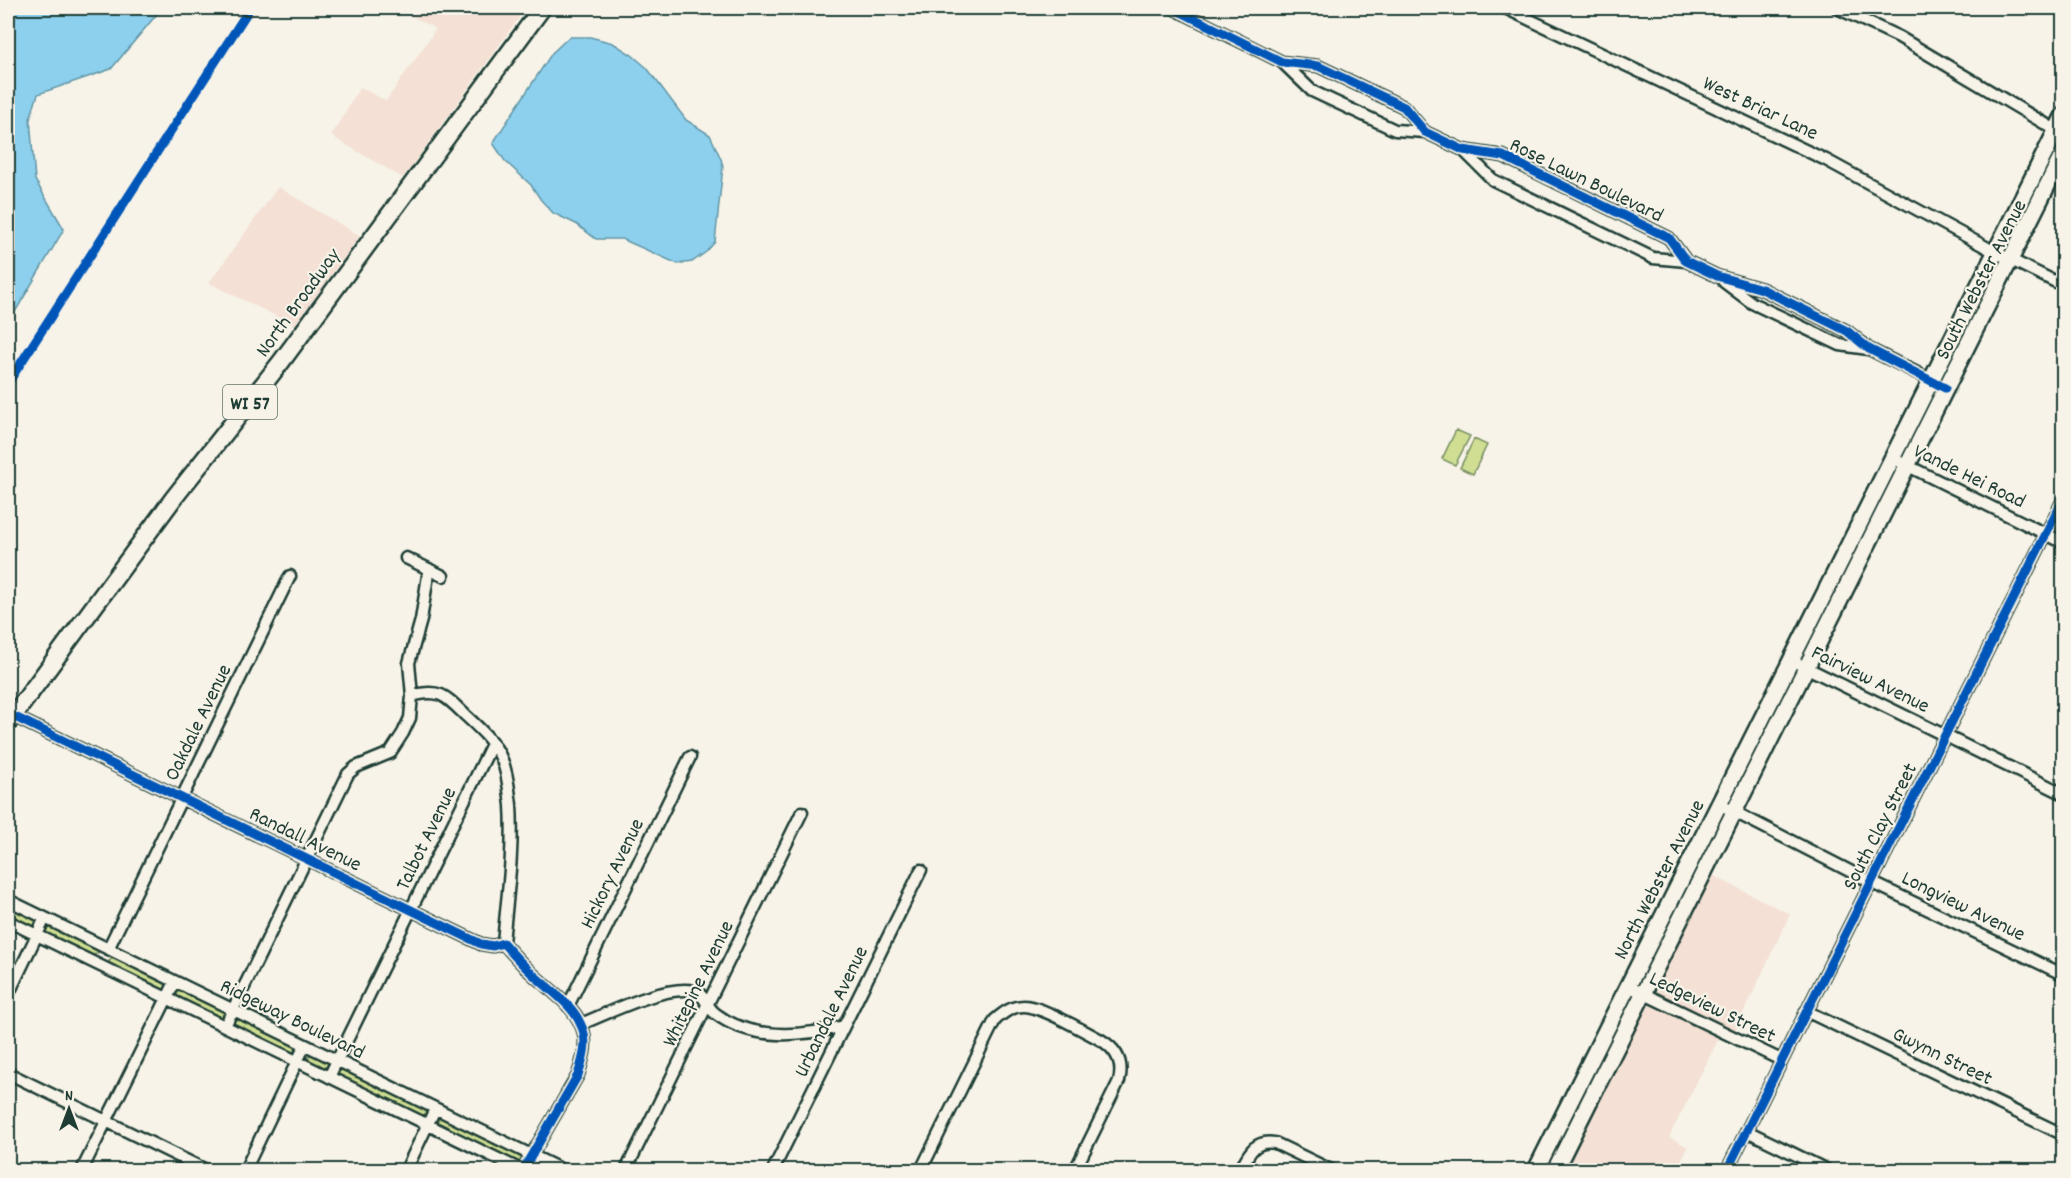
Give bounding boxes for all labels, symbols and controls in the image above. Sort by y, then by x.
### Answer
street label: West Briar Lane [1697,70,1822,150]
street label: Rose Lawn Boulevard [1504,131,1668,232]
street label: South Webster Avenue [1929,195,2036,366]
street label: North Broadway [250,243,350,365]
road number: WI 57 [223,385,277,419]
street label: Vande Hei Road [1908,438,2030,518]
street label: Fairview Avenue [1805,639,1934,722]
street label: Oakdale Avenue [158,660,241,787]
street label: South Clay Street [1837,758,1927,896]
street label: Talbot Avenue [390,783,466,896]
street label: North Webster Avenue [1607,795,1714,966]
street label: Randall Avenue [243,801,366,881]
street label: Hickory Avenue [574,814,653,935]
street label: Longview Avenue [1896,865,2030,951]
street label: Whitepine Avenue [656,916,743,1053]
street label: Urbandale Avenue [788,942,877,1083]
street label: Ledgeview Street [1643,965,1780,1052]
street label: Ridgeway Boulevard [214,973,369,1069]
street label: Gwynn Street [1887,1021,1997,1095]
north arrow [39,1079,99,1139]
text: N [65,1085,73,1108]

